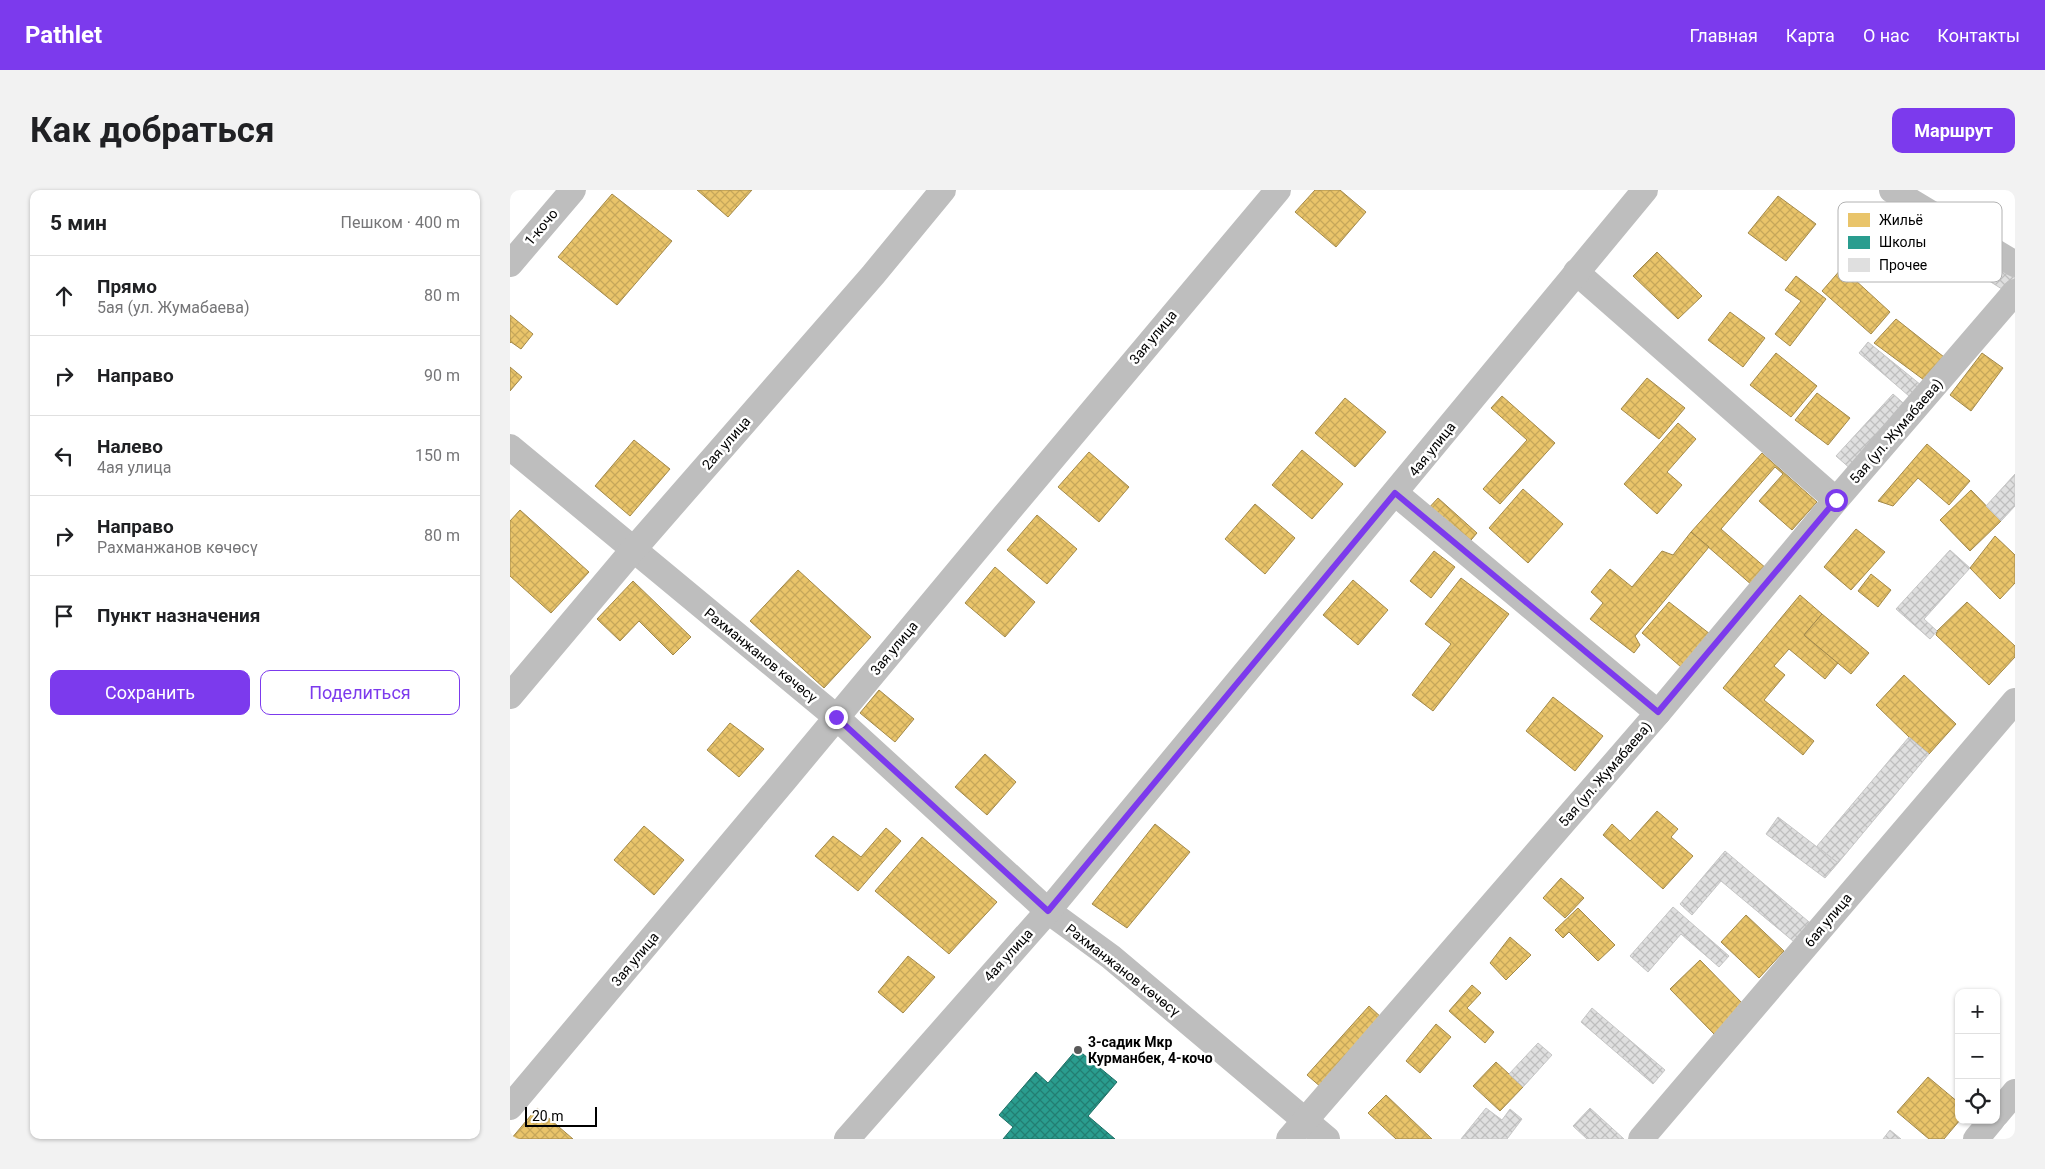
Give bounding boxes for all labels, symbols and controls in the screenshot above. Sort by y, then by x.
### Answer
text: Pathlet [25,21,102,49]
text: Главная [1689,25,1758,46]
text: Карта [1786,25,1835,46]
text: О нас [1863,25,1909,46]
text: Контакты [1937,25,2020,46]
button: Маршрут [1892,108,2015,153]
text: Как добраться [30,110,275,151]
legend [1838,202,2002,282]
street label: 1-кочо [521,205,561,249]
text: 5 мин [50,211,107,235]
text: Жильё [1879,212,1923,228]
text: Пешком · 400 m [341,213,460,232]
text: Школы [1879,234,1926,250]
text: Прочее [1879,257,1927,273]
text: Прямо [97,275,157,298]
icon: ahead [50,282,78,310]
text: 80 m [424,286,460,305]
text: 5ая (ул. Жумабаева) [97,298,250,317]
street label: 3ая улица [1126,307,1180,367]
icon: right [50,362,78,390]
text: Направо [97,364,174,387]
text: 90 m [424,366,460,385]
street label: 5ая (ул. Жумабаева) [1846,375,1947,487]
street label: 2ая улица [699,413,753,473]
street label: 4ая улица [1405,419,1459,479]
text: Налево [97,435,163,458]
icon: left [50,442,78,470]
text: 150 m [415,446,460,465]
text: 4ая улица [97,458,171,477]
route start [1825,489,1848,512]
text: Направо [97,515,174,538]
icon: right [50,522,78,550]
text: 80 m [424,526,460,545]
text: Рахманжанов көчөсү [97,538,258,557]
icon: arrive [50,602,78,630]
text: Пункт назначения [97,604,260,627]
street label: Рахманжанов көчөсү [701,605,821,705]
street label: 3ая улица [867,618,921,678]
button: Сохранить [50,670,250,715]
button: Поделиться [260,670,460,715]
route end [825,706,848,729]
street label: 5ая (ул. Жумабаева) [1555,718,1656,830]
street label: 6ая улица [1801,890,1855,950]
street label: Рахманжанов көчөсү [1063,920,1183,1020]
street label: 4ая улица [980,925,1036,985]
street label: 3ая улица [608,929,662,989]
map controls [1955,989,2000,1124]
button: + [1955,989,2000,1034]
place label: 3-садик Мкр Курманбек, 4-кочо [1088,1034,1213,1066]
button: − [1955,1034,2000,1079]
marker: 3-садик Мкр Курманбек, 4-кочо [1072,1044,1084,1056]
button: locate [1955,1079,2000,1124]
scale bar [525,1104,598,1127]
text: 20 m [532,1108,564,1124]

